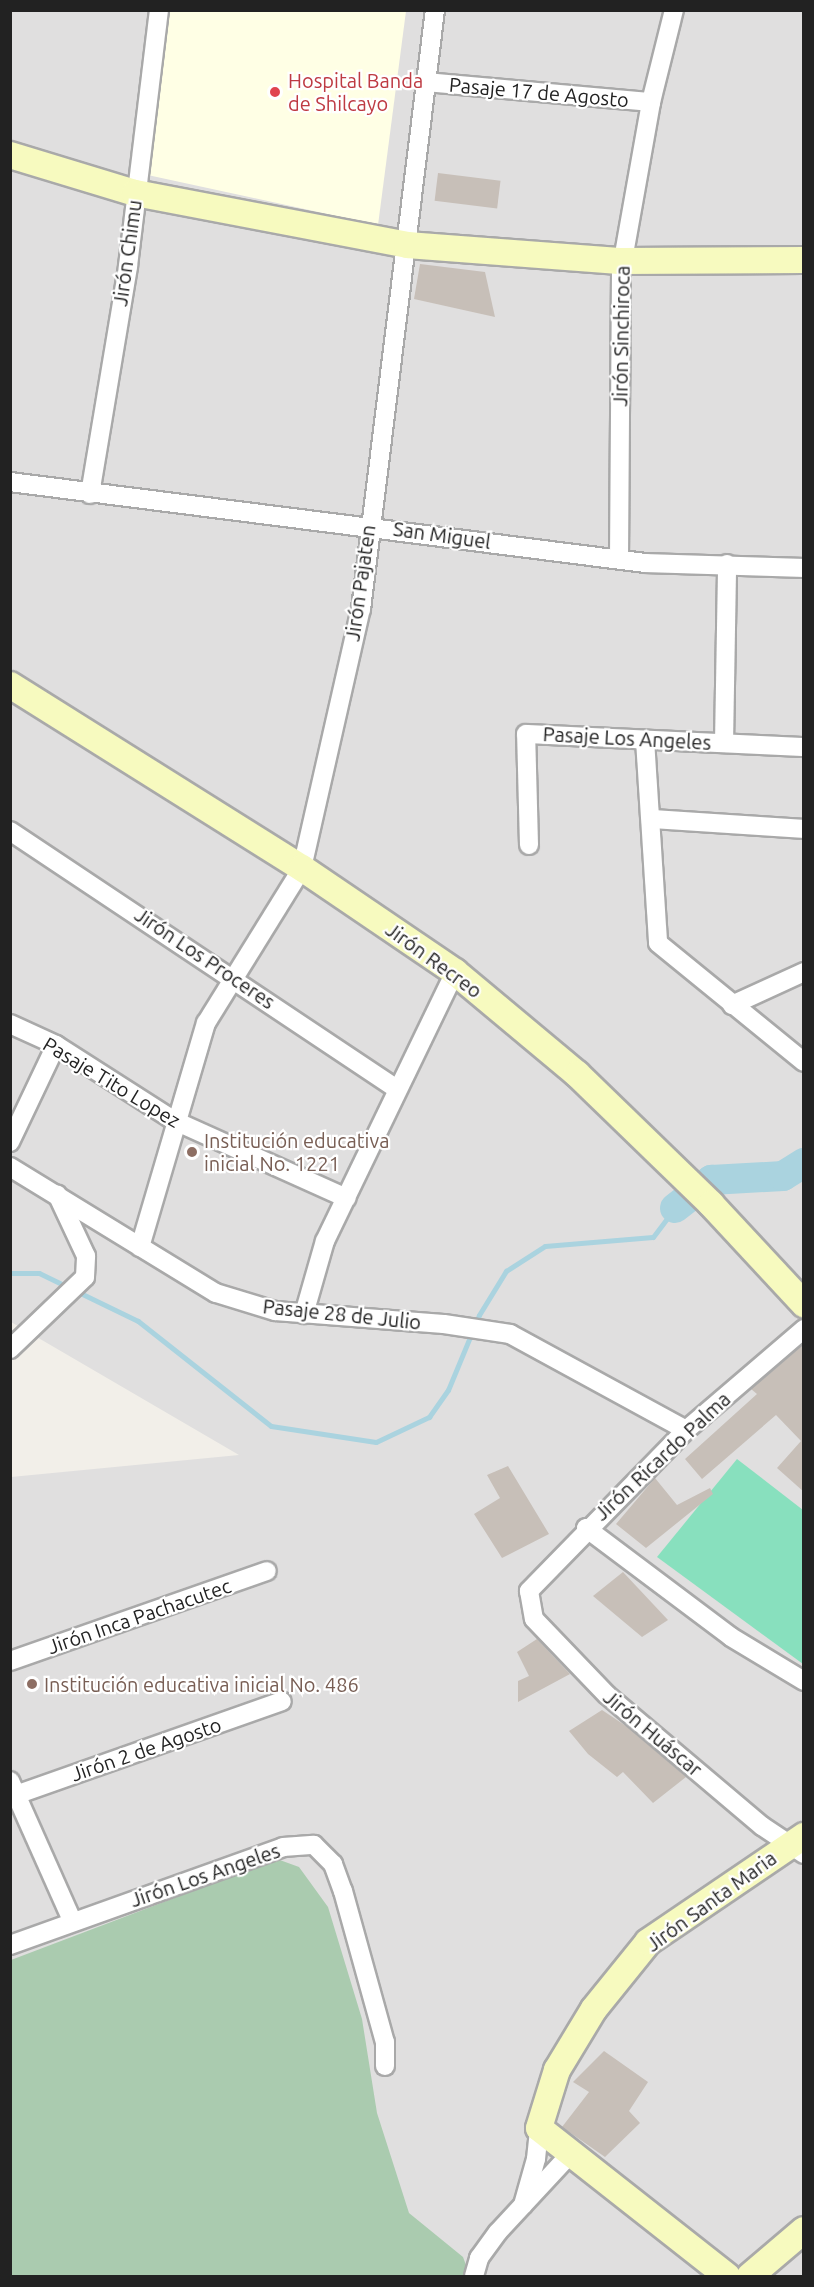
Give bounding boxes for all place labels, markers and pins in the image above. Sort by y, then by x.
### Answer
place label: Hospital Banda de Shilcayo [288,68,423,115]
marker: Hospital Banda de Shilcayo [266,83,284,101]
place label: Institución educativa inicial No. 1221 [204,1128,389,1175]
marker: Institución educativa inicial No. 1221 [185,1145,199,1159]
place label: Institución educativa inicial No. 486 [44,1672,359,1696]
marker: Institución educativa inicial No. 486 [25,1677,39,1691]

